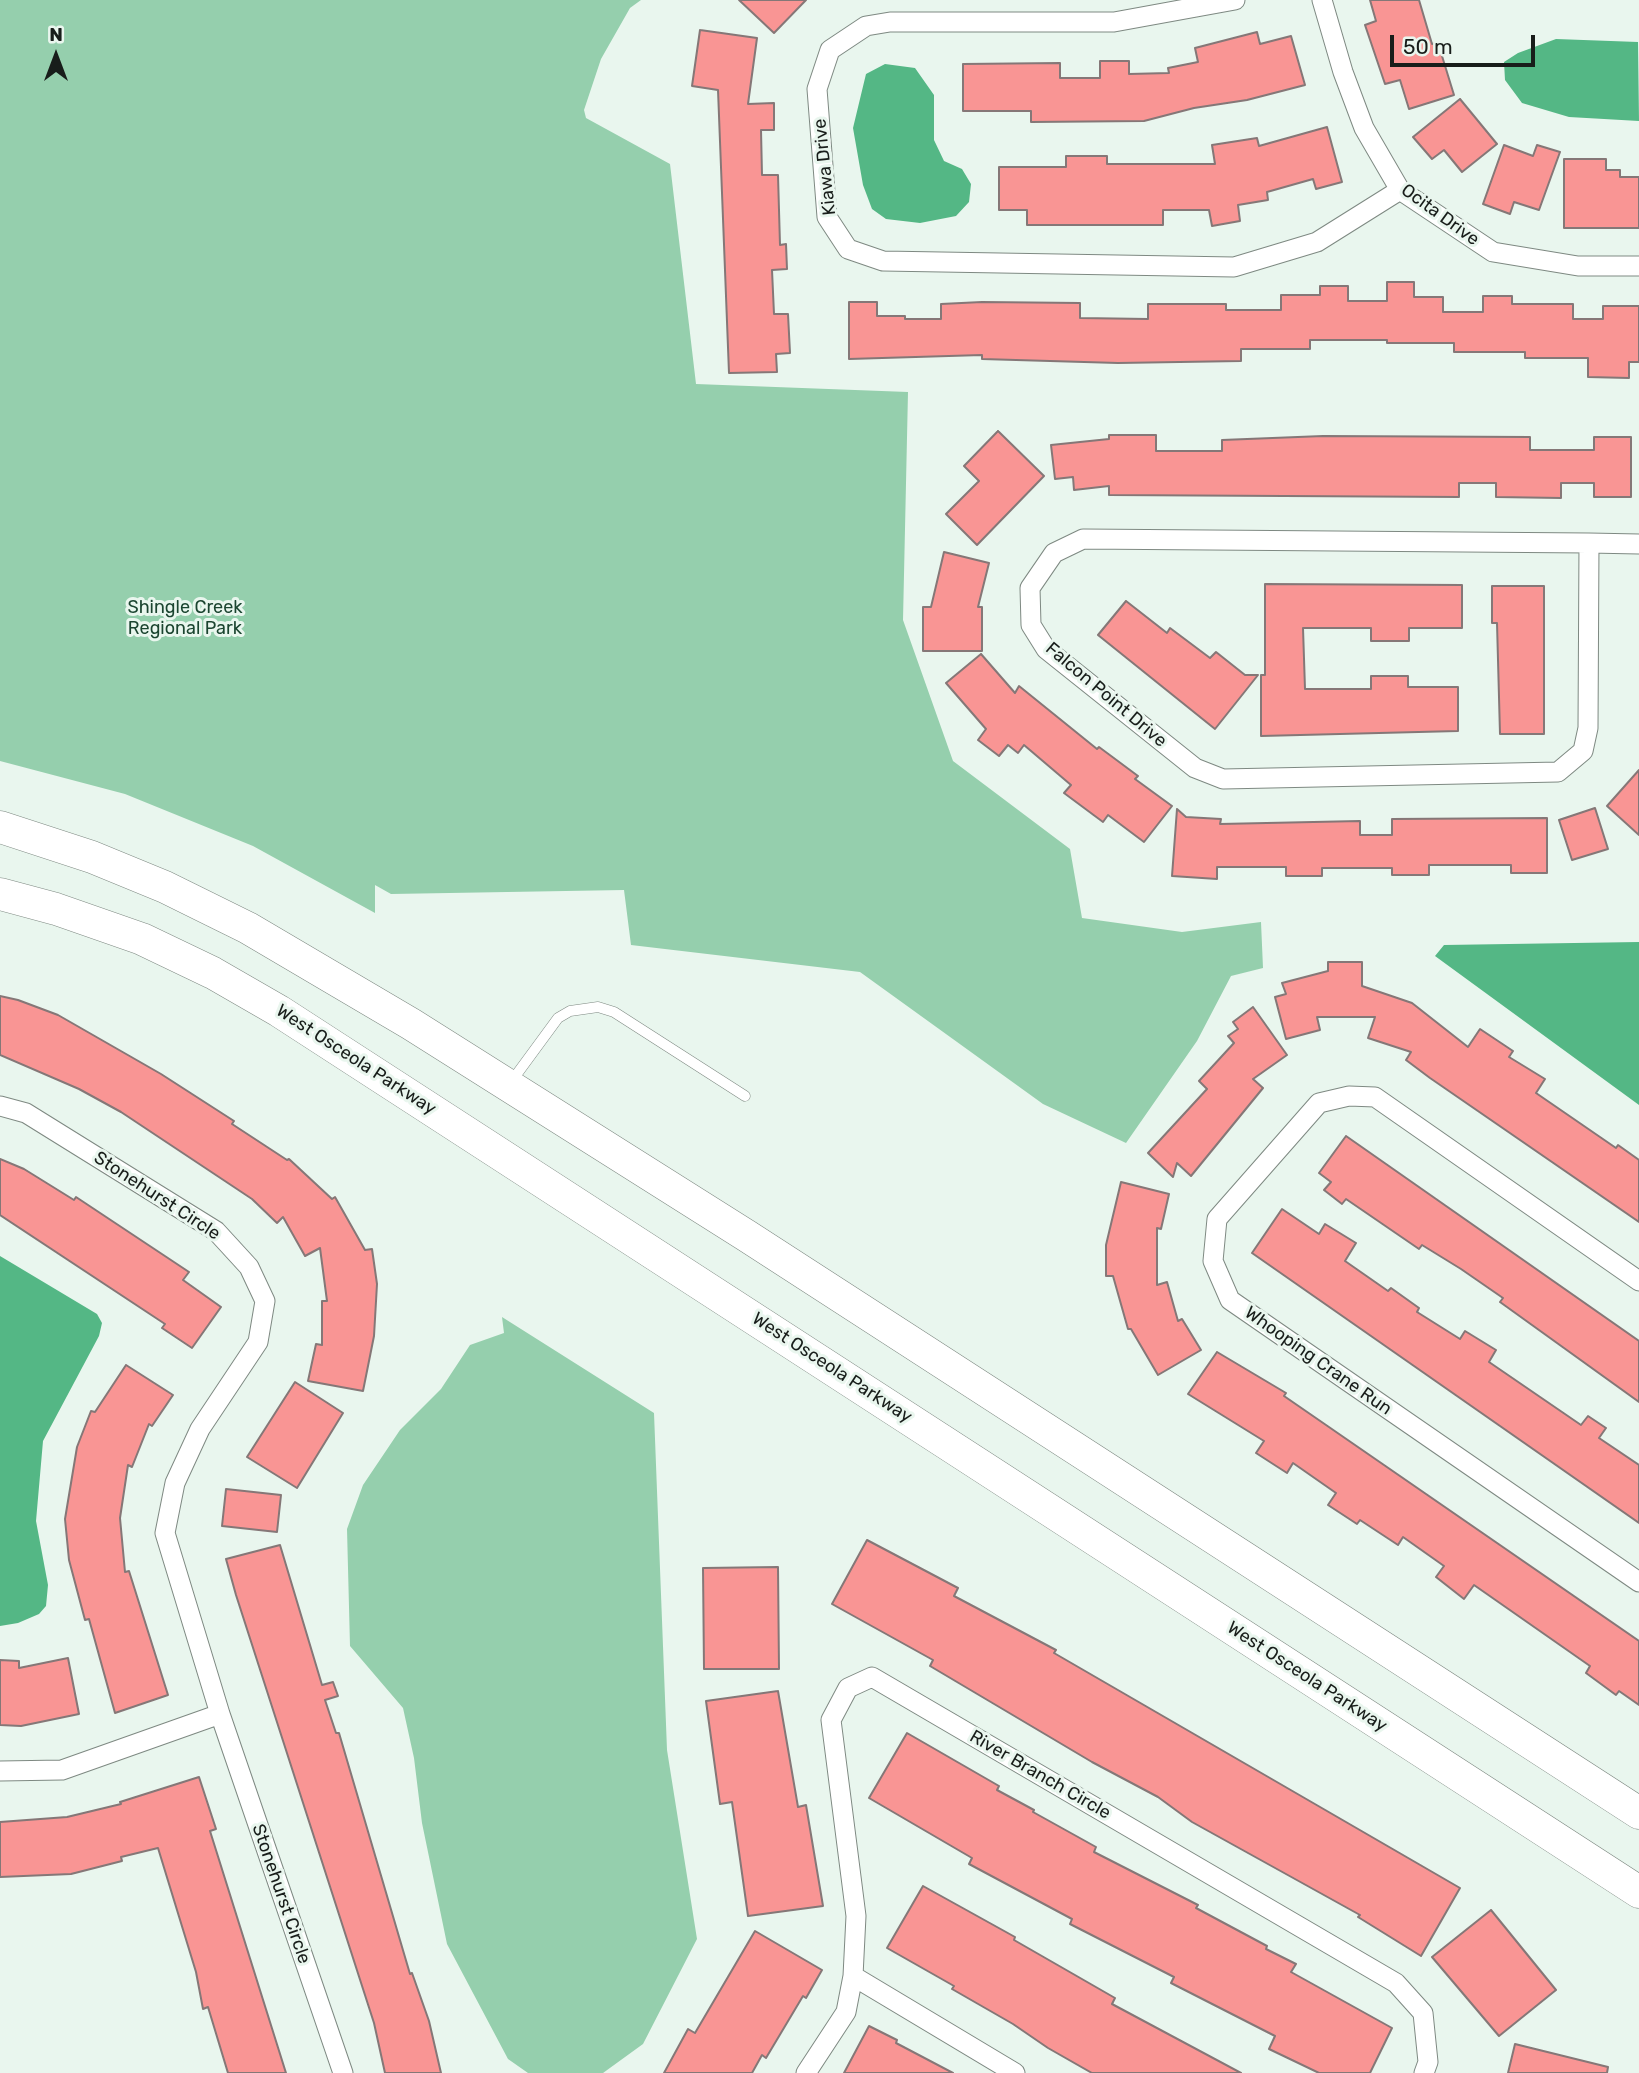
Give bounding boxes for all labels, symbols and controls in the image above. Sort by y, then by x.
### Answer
north arrow [21,21,91,91]
scale bar [1394,21,1539,65]
text: N [49,23,63,46]
text: 50 m [1403,34,1453,59]
street label: Kiawa Drive [809,118,841,216]
street label: Ocita Drive [1397,179,1483,251]
park label: Shingle Creek Regional Park [127,597,243,640]
street label: Falcon Point Drive [1041,638,1171,752]
street label: West Osceola Parkway [272,1000,440,1120]
street label: Stonehurst Circle [90,1147,224,1245]
street label: Whooping Crane Run [1240,1302,1396,1420]
street label: West Osceola Parkway [748,1308,916,1428]
street label: West Osceola Parkway [1223,1617,1391,1737]
street label: River Branch Circle [966,1726,1114,1824]
street label: Stonehurst Circle [247,1821,315,1967]

